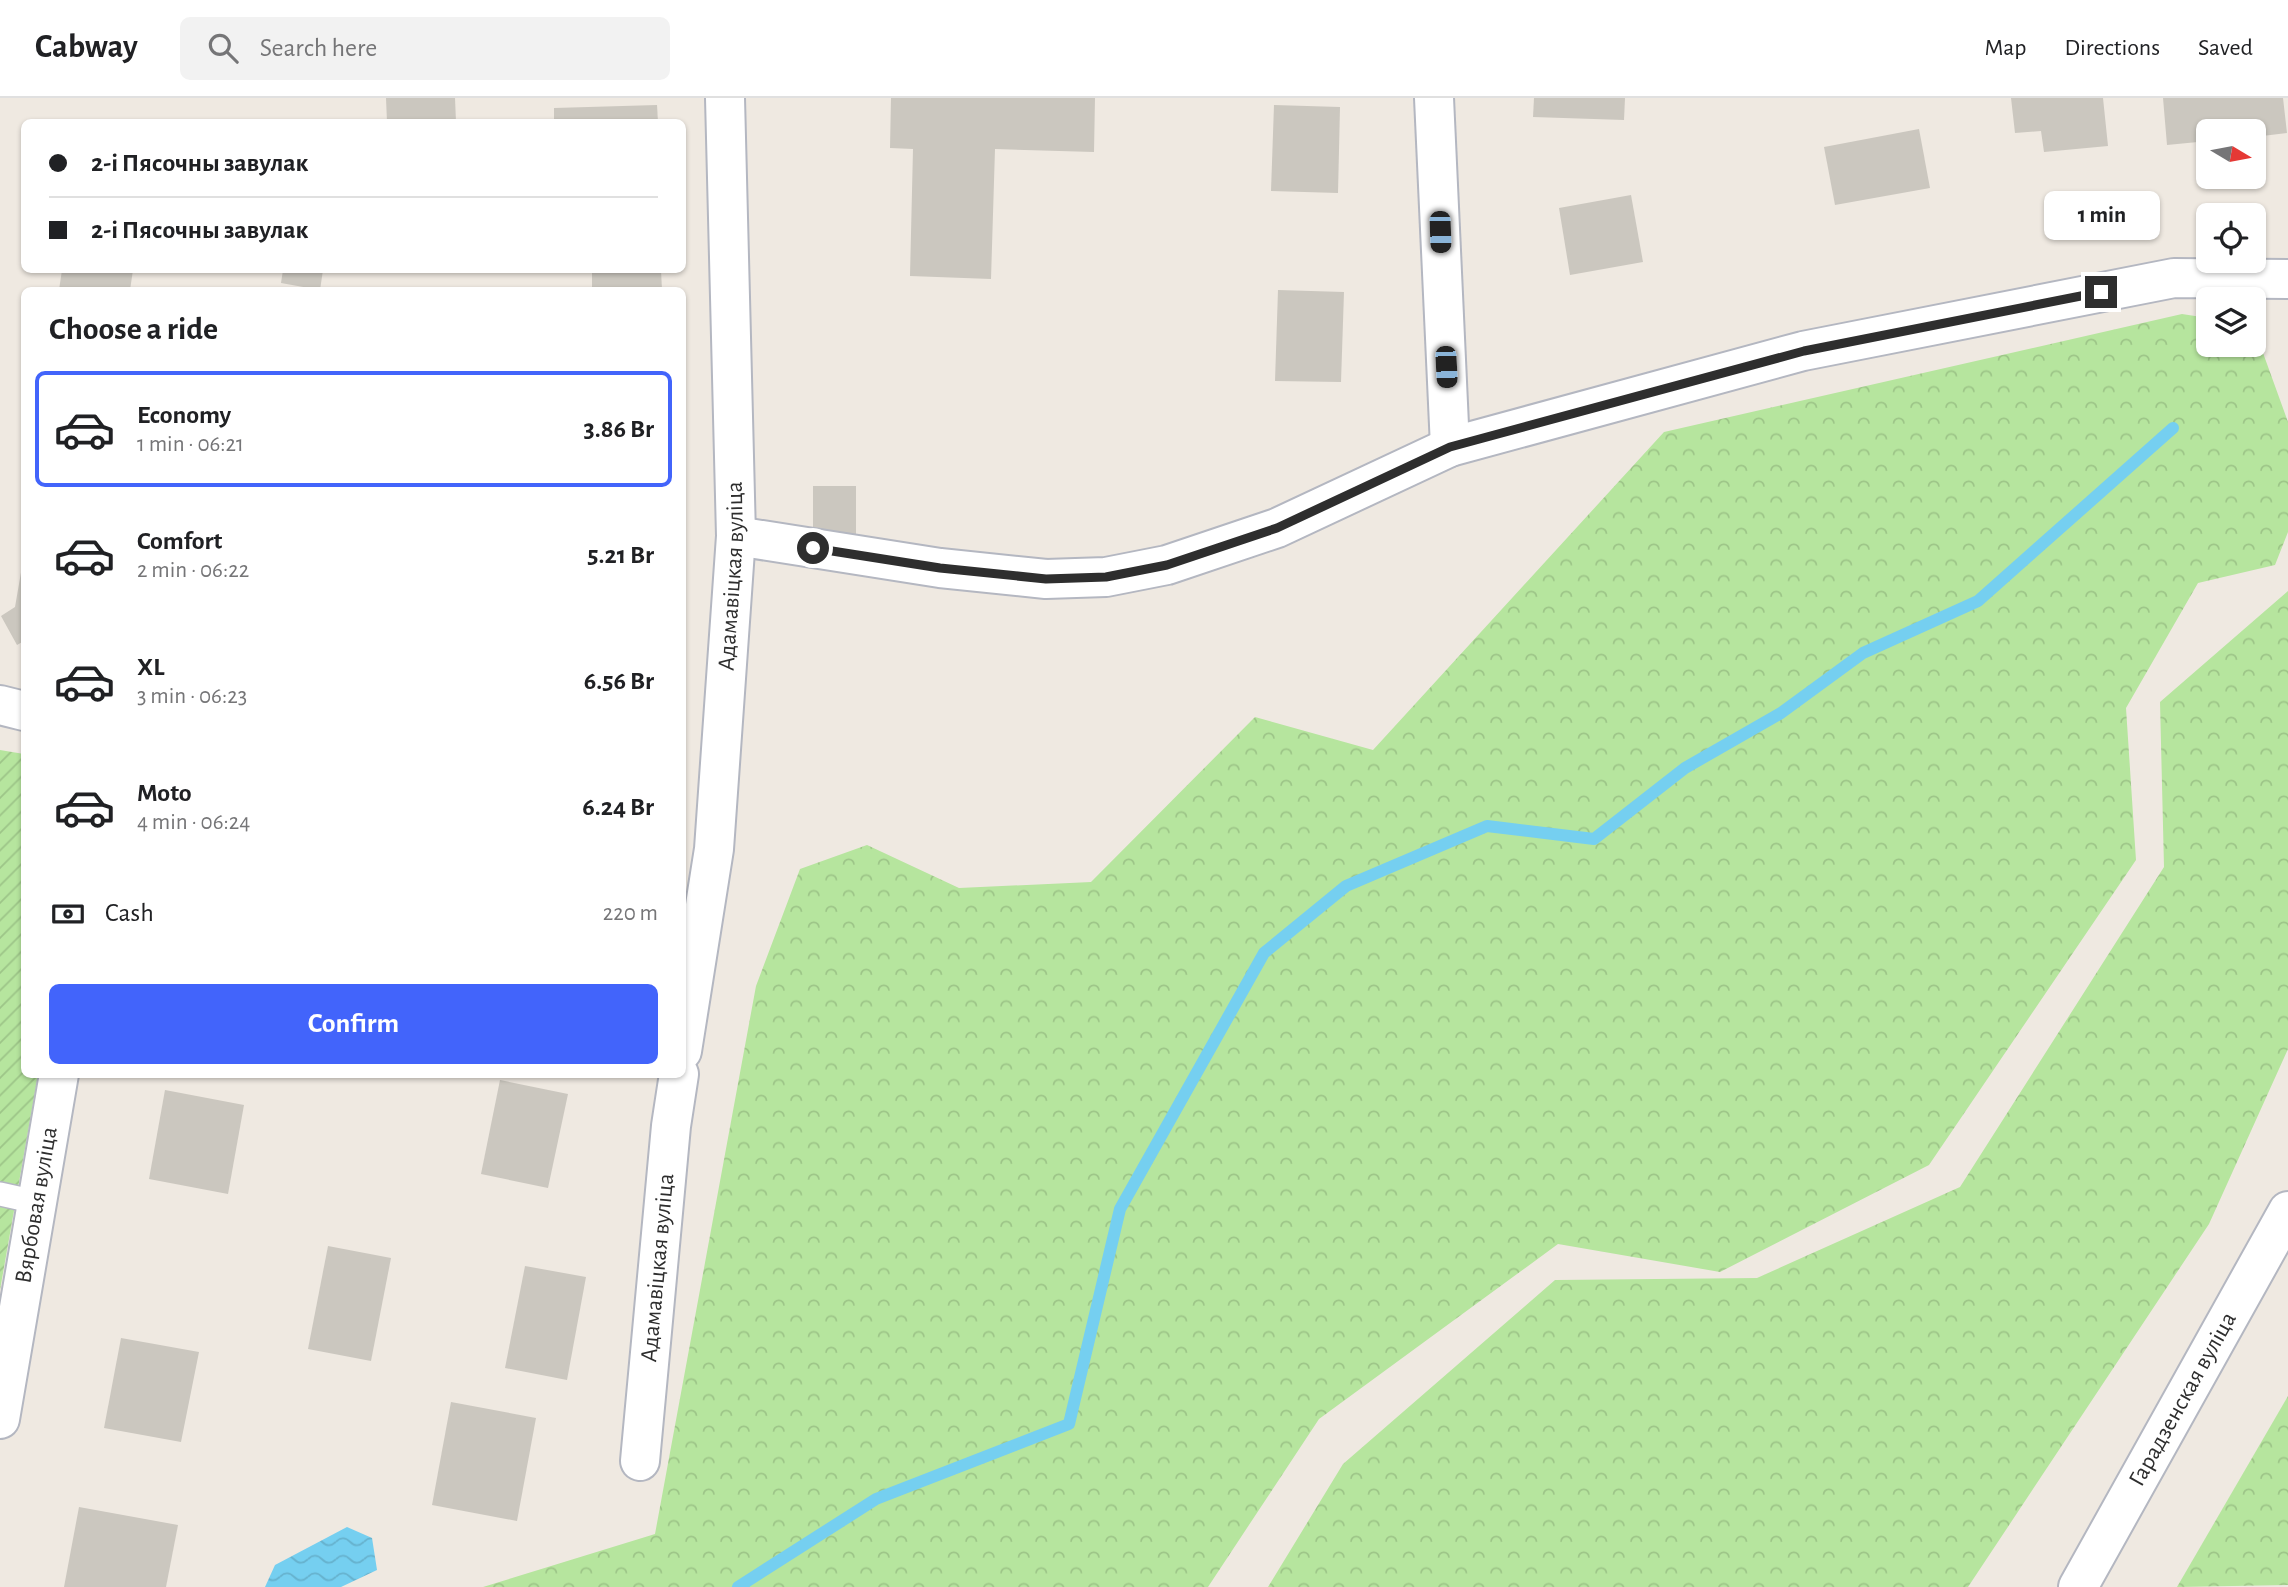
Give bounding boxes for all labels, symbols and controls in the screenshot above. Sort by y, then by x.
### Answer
search box [180,17,670,80]
icon: search [204,29,242,67]
text: Cabway [35,31,138,64]
text: Search here [260,35,377,61]
text: Map [1984,36,2026,60]
text: Directions [2064,36,2160,60]
text: Saved [2198,36,2253,60]
north arrow [2196,119,2266,189]
map controls [2196,119,2266,357]
text: 2-і Пясочны завулак [91,150,308,176]
callout: 1 min [2043,190,2159,240]
button: locate [2196,203,2266,273]
text: 1 min [2078,204,2126,227]
car [1429,211,1452,253]
text: 2-і Пясочны завулак [91,217,308,243]
route end [2085,276,2117,308]
button: layers [2196,287,2266,357]
text: Choose a ride [49,313,218,345]
car [1435,345,1458,389]
icon: car [53,398,116,461]
text: Economy [137,402,231,428]
text: 3.86 Br [584,416,654,442]
text: 1 min · 06:21 [137,433,244,456]
street label: Адамавіцкая вуліца [715,481,748,672]
icon: car [53,524,116,587]
text: Comfort [137,528,222,554]
route start [797,532,829,564]
text: 5.21 Br [587,542,654,568]
text: 2 min · 06:22 [137,559,249,582]
icon: car [53,650,116,713]
text: XL [137,654,164,680]
text: 6.56 Br [584,668,654,694]
text: 3 min · 06:23 [137,685,247,708]
icon: car [53,776,116,839]
text: Moto [137,780,192,806]
text: 6.24 Br [582,794,654,820]
text: 4 min · 06:24 [137,811,250,834]
icon: cash [49,895,87,933]
text: Cash [105,900,154,926]
text: 220 m [603,902,658,925]
button: Confirm [49,984,658,1064]
street label: Вярбовая вуліца [11,1125,62,1285]
street label: Адамавіцкая вуліца [637,1172,679,1363]
street label: Гарадзенская вуліца [2125,1308,2241,1490]

